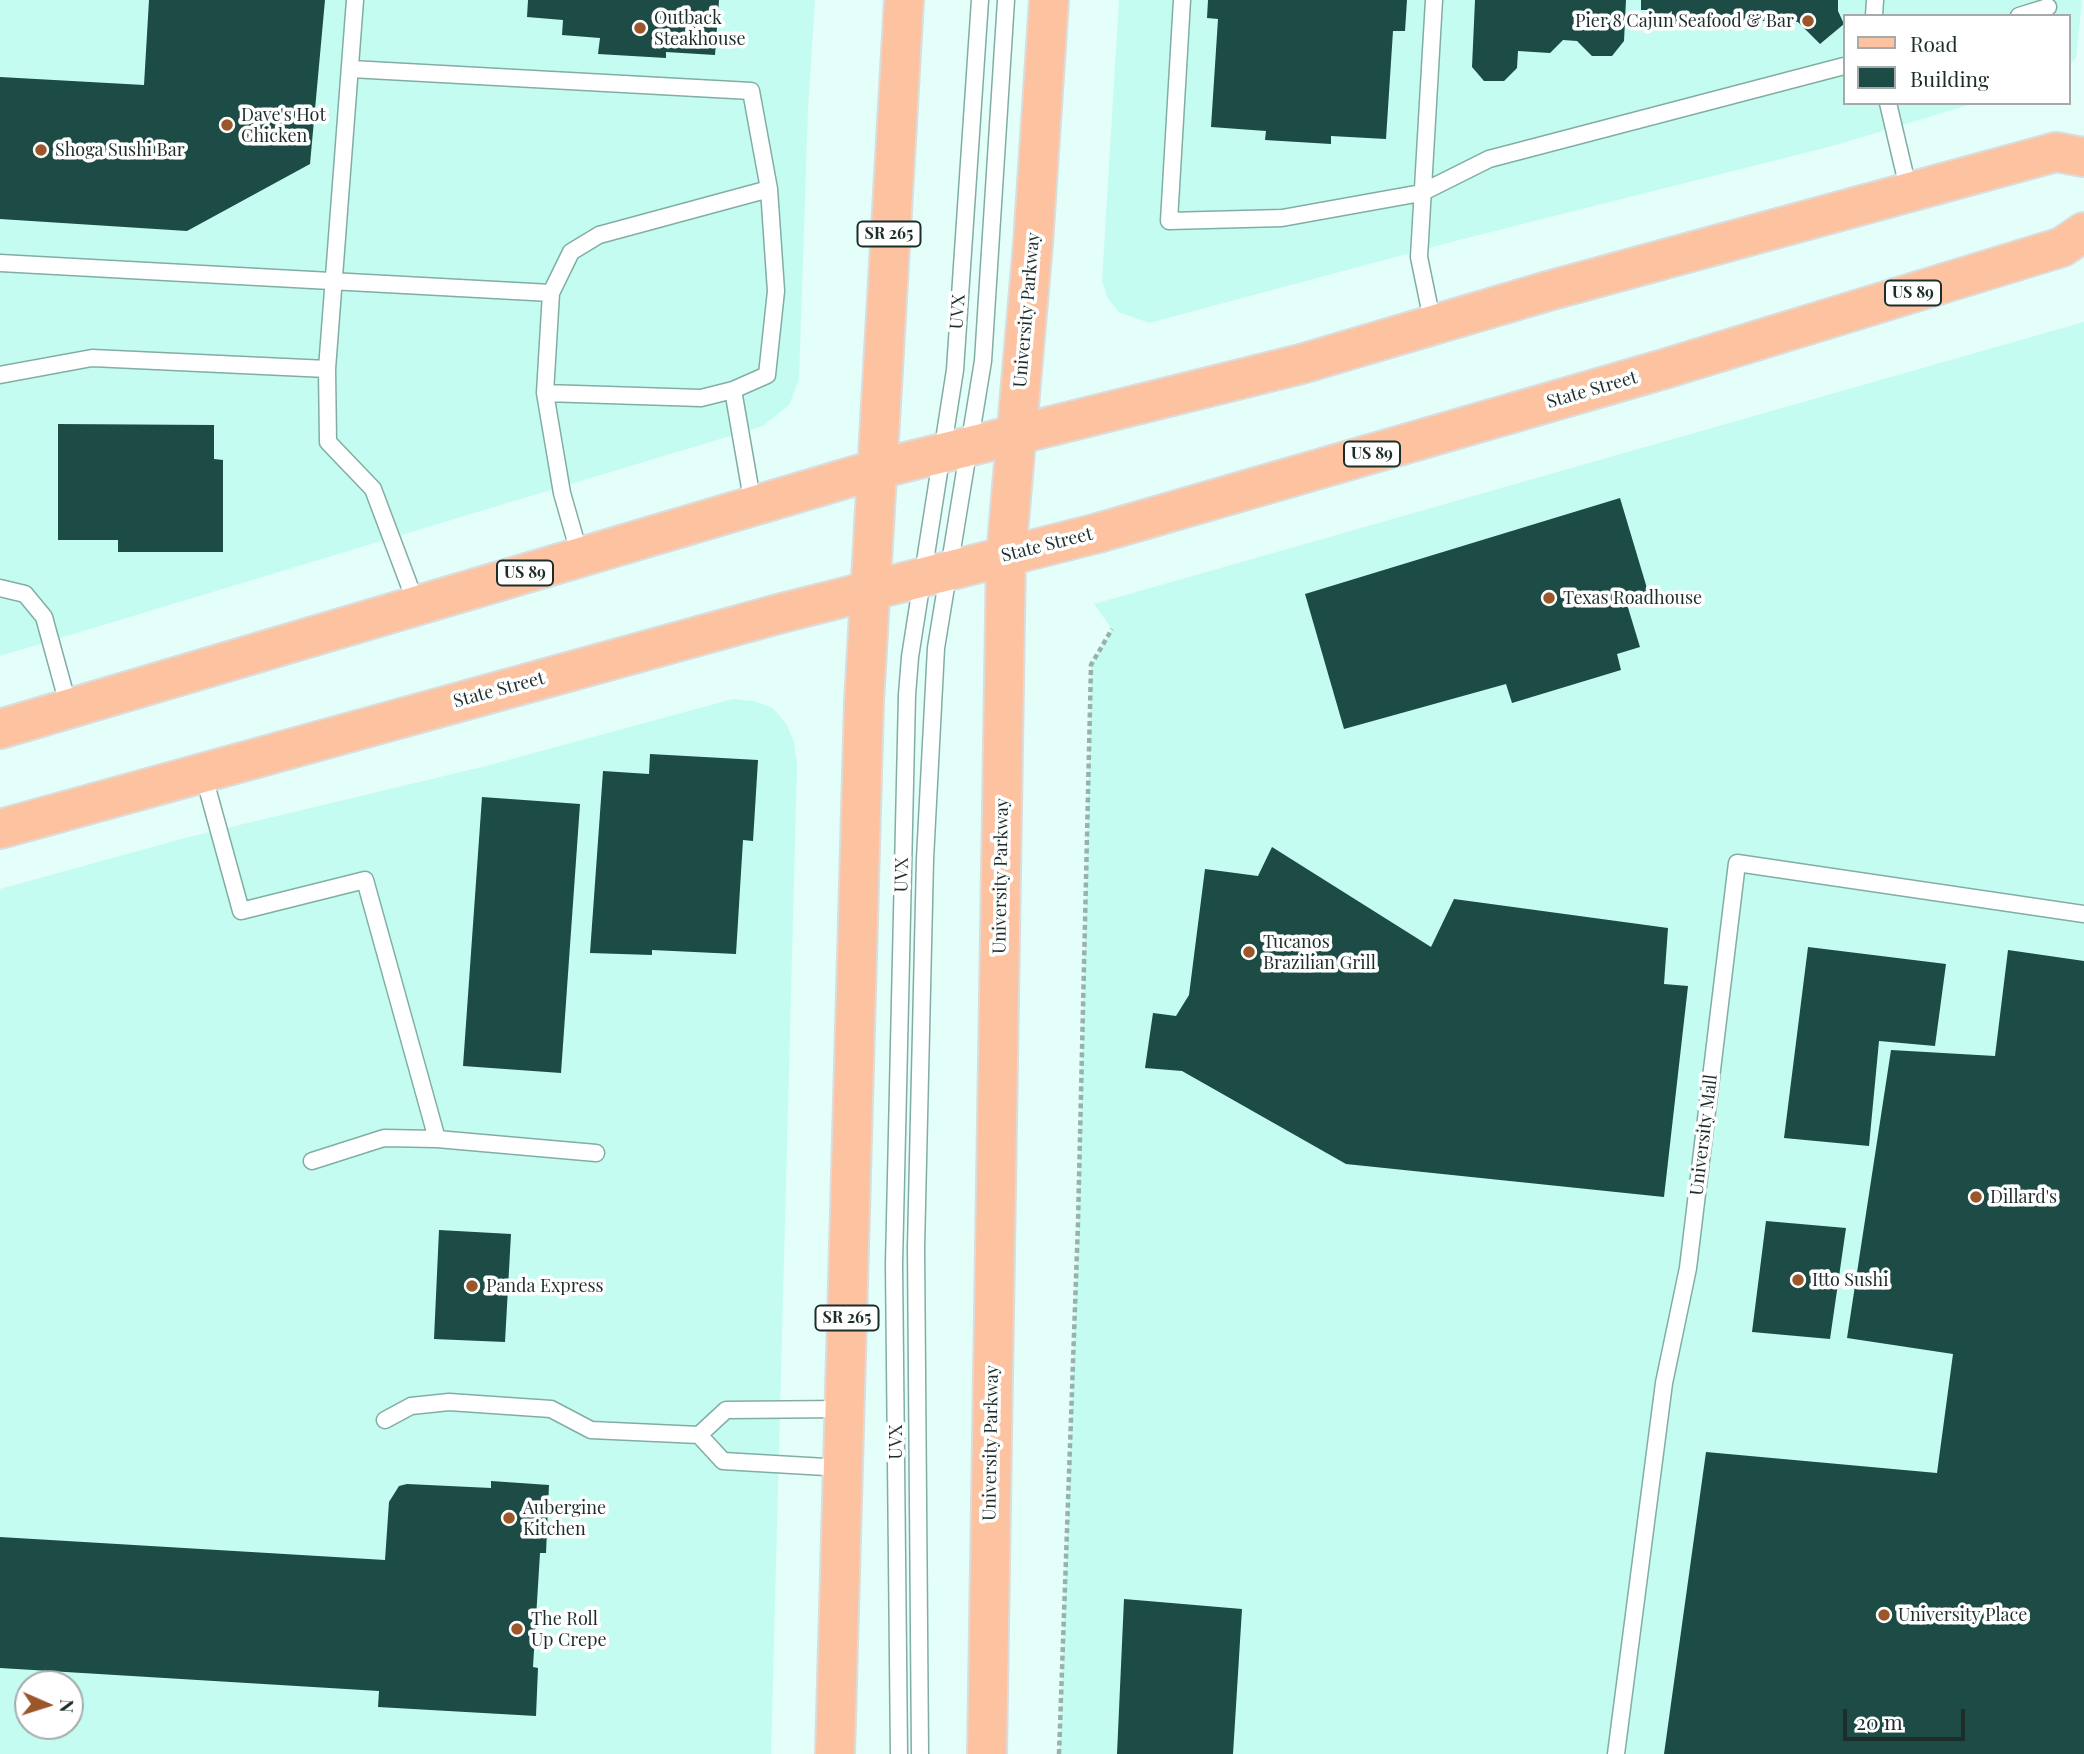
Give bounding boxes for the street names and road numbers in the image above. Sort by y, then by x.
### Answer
road number: SR 265 [858,222,920,246]
street label: University Parkway [1009,232,1045,388]
road number: US 89 [1885,280,1941,306]
street label: UVX [946,294,970,330]
street label: State Street [1544,367,1640,413]
road number: US 89 [1344,442,1400,467]
street label: State Street [999,523,1095,567]
road number: US 89 [497,560,553,586]
street label: State Street [451,667,547,713]
street label: University Parkway [989,798,1013,954]
street label: UVX [891,857,913,893]
street label: University Mall [1686,1073,1722,1197]
road number: SR 265 [816,1306,878,1330]
street label: University Parkway [979,1365,1003,1521]
street label: UVX [885,1424,907,1460]

